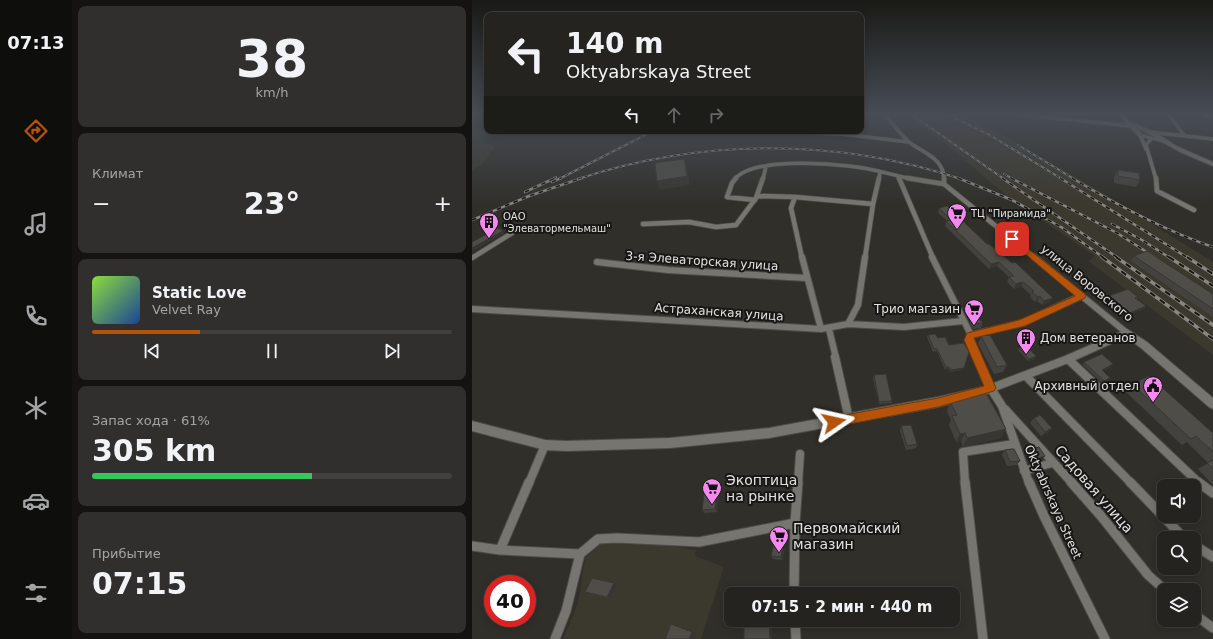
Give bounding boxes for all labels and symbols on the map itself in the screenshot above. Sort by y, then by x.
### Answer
supermarket icon: ТЦ "Пирамида" [946,202,968,230]
place label: ТЦ "Пирамида" [970,208,1051,219]
building icon: ОАО "Элеватормельмаш" [478,211,500,239]
place label: ОАО "Элеватормельмаш" [503,211,611,234]
pin [995,222,1029,256]
street label: улица Воровского [1038,242,1136,324]
street label: 3-я Элеваторская улица [625,249,779,273]
supermarket icon: Трио магазин [963,298,985,326]
street label: Астраханская улица [654,301,784,323]
place label: Трио магазин [873,302,960,316]
building icon: Дом ветеранов [1015,327,1037,355]
place label: Дом ветеранов [1040,331,1136,345]
public building icon: Архивный отдел [1142,375,1164,403]
place label: Архивный отдел [1035,379,1139,393]
position arrow [813,401,855,443]
street label: Садовая улица [1052,442,1136,536]
street label: Oktyabrskaya Street [1022,443,1085,561]
place label: Экоптица на рынке [726,472,797,504]
supermarket icon: Экоптица на рынке [701,477,723,505]
place label: Первомайский магазин [793,520,900,552]
supermarket icon: Первомайский магазин [768,525,790,553]
speed limit sign: 40 [484,575,536,627]

